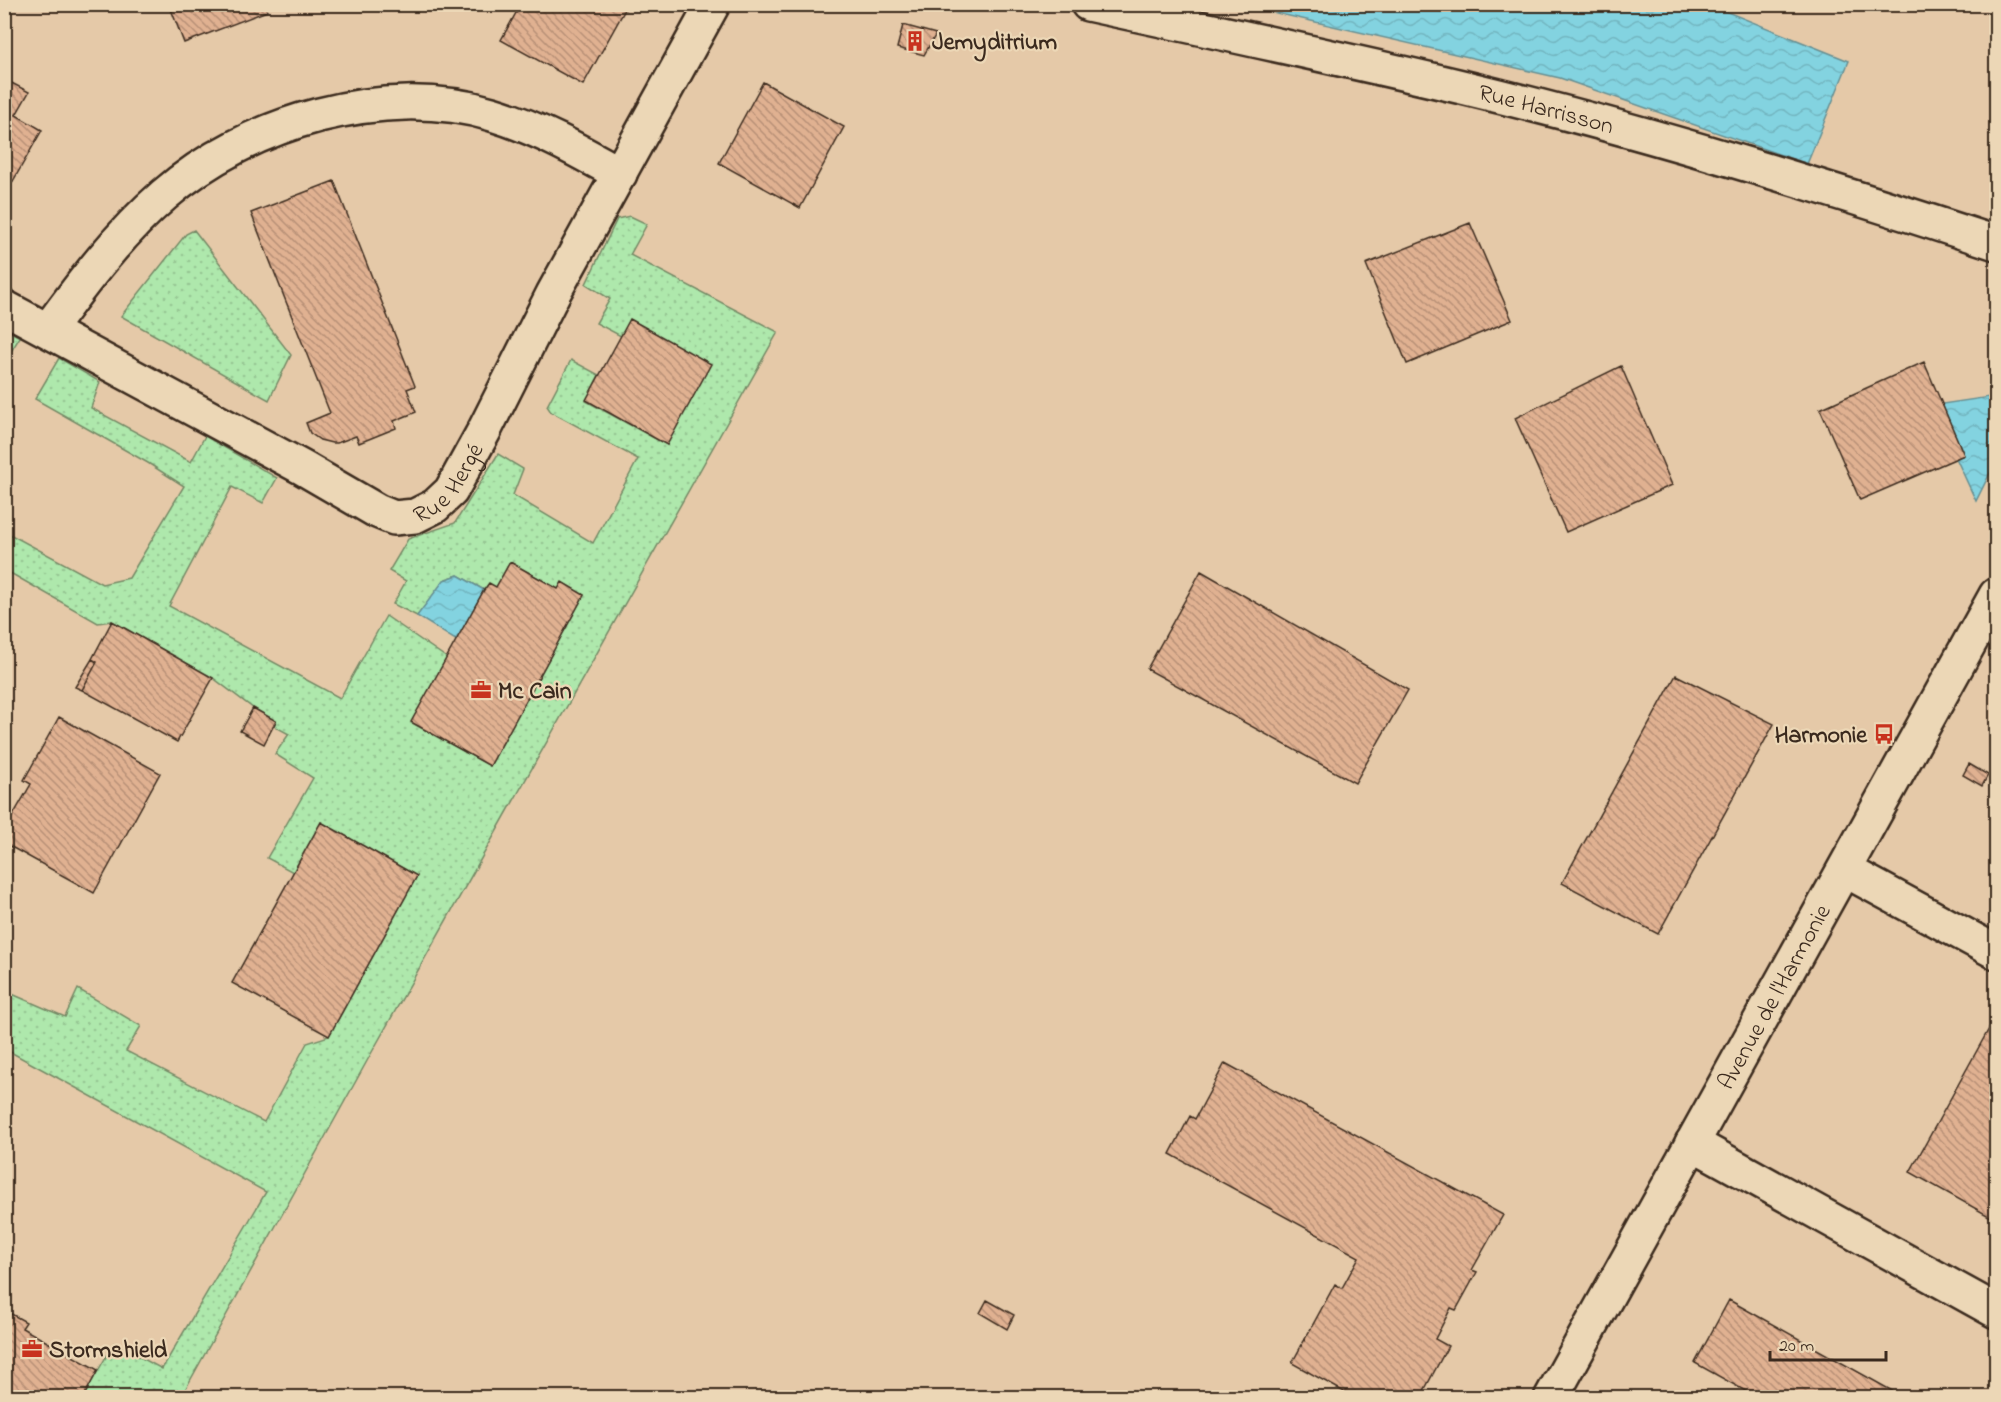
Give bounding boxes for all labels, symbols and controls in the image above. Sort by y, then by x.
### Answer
place label: Jemyditrium [932,26,1057,62]
building icon: Jemyditrium [903,29,927,53]
street label: Rue Harrisson [1474,77,1617,145]
street label: Rue Hergé [408,437,494,534]
place label: Mc Cain [498,675,572,710]
office icon: Mc Cain [469,678,493,702]
place label: Harmonie [1775,719,1868,754]
bus stop icon: Harmonie [1872,722,1896,746]
street label: Avenue de l'Harmonie [1710,899,1841,1097]
scale bar [1770,1324,1886,1362]
place label: Stormshield [49,1334,168,1369]
text: 20 m [1779,1334,1814,1360]
office icon: Stormshield [20,1337,44,1361]

